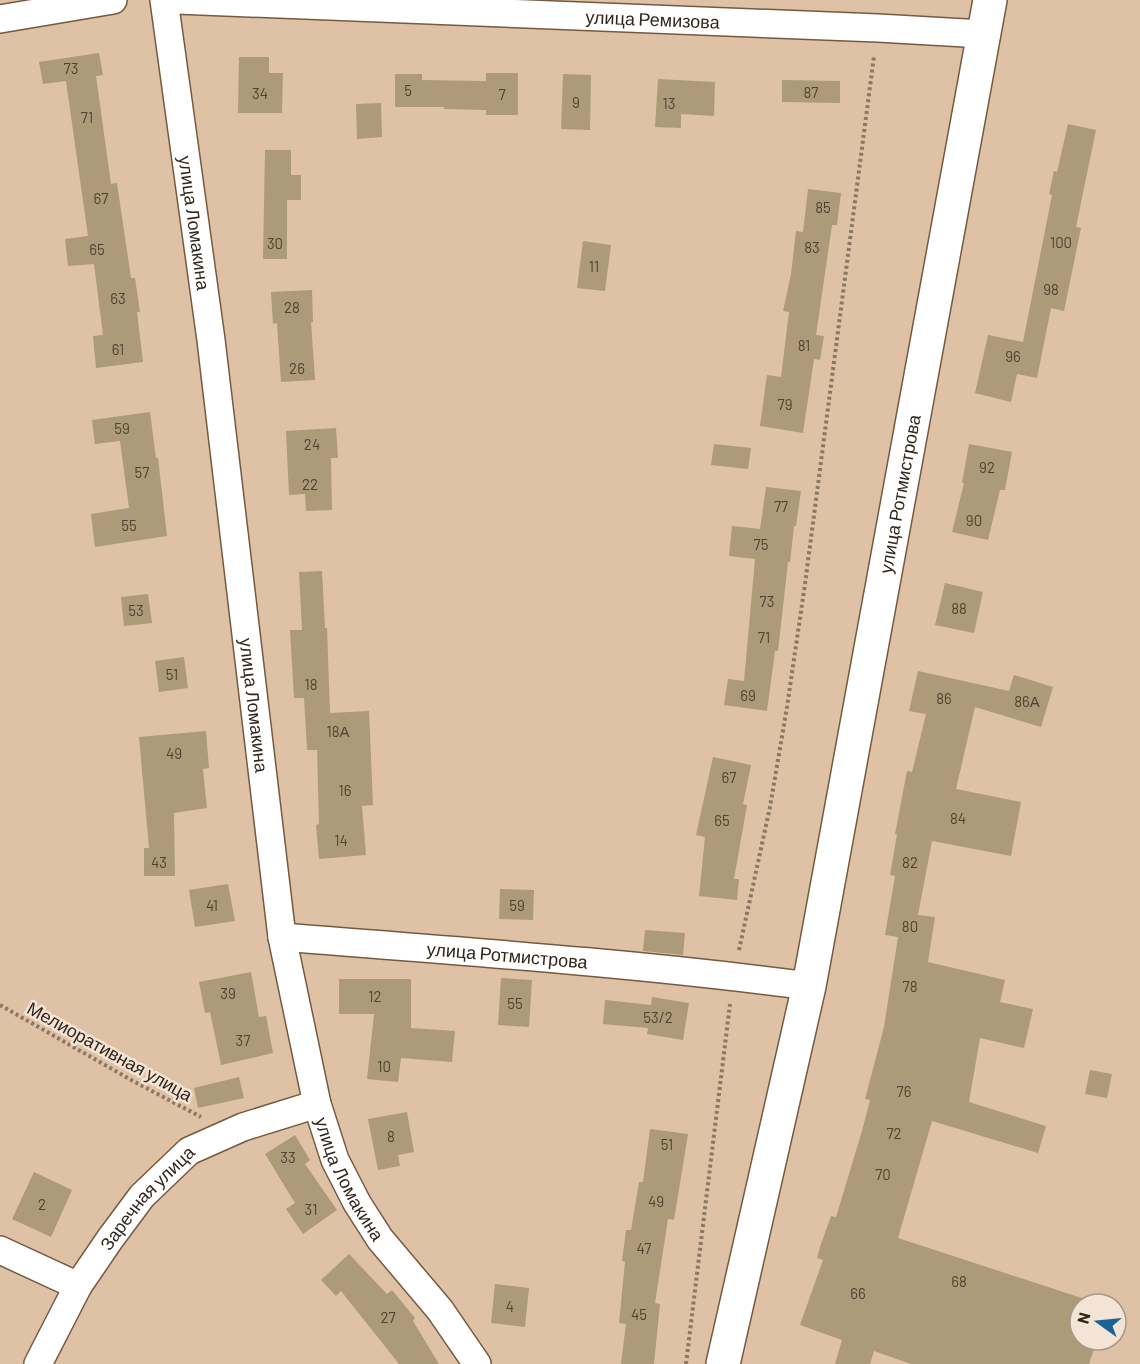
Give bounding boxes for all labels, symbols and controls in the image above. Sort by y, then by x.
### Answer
street label: улица Ремизова [585,5,721,33]
house number: 73 [64,59,78,77]
house number: 5 [404,81,412,99]
house number: 87 [804,83,818,101]
house number: 34 [252,84,268,102]
house number: 7 [498,85,506,103]
house number: 9 [572,93,580,111]
house number: 13 [663,94,675,112]
house number: 71 [81,108,93,126]
street label: улица Ломакина [175,154,215,292]
house number: 67 [94,189,108,207]
house number: 85 [815,198,831,216]
house number: 100 [1050,233,1072,251]
house number: 30 [267,234,283,252]
house number: 83 [804,238,820,256]
house number: 65 [89,240,105,258]
house number: 11 [589,257,599,275]
house number: 98 [1043,280,1059,298]
house number: 63 [110,289,126,307]
house number: 28 [284,298,300,316]
house number: 81 [798,336,810,354]
house number: 61 [112,340,124,358]
house number: 96 [1005,347,1021,365]
house number: 26 [289,359,305,377]
house number: 79 [778,395,792,413]
street label: улица Ротмистрова [874,412,925,575]
house number: 59 [114,419,130,437]
house number: 24 [304,435,320,453]
house number: 92 [979,458,995,476]
house number: 57 [135,463,149,481]
house number: 22 [302,475,318,493]
house number: 77 [774,497,788,515]
house number: 90 [966,511,982,529]
house number: 55 [121,516,137,534]
house number: 75 [754,535,768,553]
house number: 73 [760,592,774,610]
house number: 88 [951,599,967,617]
house number: 53 [128,601,144,619]
house number: 71 [758,628,770,646]
street label: улица Ломакина [236,637,273,775]
house number: 51 [166,665,178,683]
house number: 18 [304,675,318,693]
house number: 69 [740,686,756,704]
house number: 86 [936,689,952,707]
house number: 86А [1014,692,1040,710]
house number: 18А [326,722,350,740]
house number: 49 [166,744,182,762]
house number: 67 [722,768,736,786]
house number: 16 [339,781,351,799]
house number: 84 [950,809,966,827]
house number: 65 [714,811,730,829]
house number: 14 [334,831,348,849]
house number: 43 [151,853,167,871]
house number: 82 [902,853,918,871]
house number: 41 [206,896,218,914]
house number: 59 [509,896,525,914]
house number: 80 [902,917,918,935]
street label: улица Ротмистрова [426,937,590,973]
house number: 78 [903,977,917,995]
house number: 39 [220,984,236,1002]
house number: 12 [368,987,382,1005]
house number: 55 [507,994,523,1012]
street label: Мелиоративная улица [24,996,197,1106]
house number: 53/2 [643,1008,673,1026]
house number: 37 [236,1031,250,1049]
house number: 10 [377,1057,391,1075]
house number: 76 [897,1082,911,1100]
street label: улица Ломакина [311,1114,390,1246]
house number: 72 [886,1124,902,1142]
house number: 8 [387,1127,395,1145]
house number: 51 [661,1135,673,1153]
street label: Заречная улица [95,1140,200,1254]
house number: 33 [280,1148,296,1166]
house number: 70 [875,1165,891,1183]
house number: 49 [648,1192,664,1210]
house number: 2 [38,1195,46,1213]
house number: 31 [305,1200,317,1218]
house number: 47 [637,1239,651,1257]
house number: 68 [951,1272,967,1290]
house number: 66 [850,1284,866,1302]
north arrow [1068,1292,1128,1352]
house number: 4 [506,1297,514,1315]
house number: 45 [631,1305,647,1323]
house number: 27 [380,1308,396,1326]
text: N [1072,1310,1094,1326]

